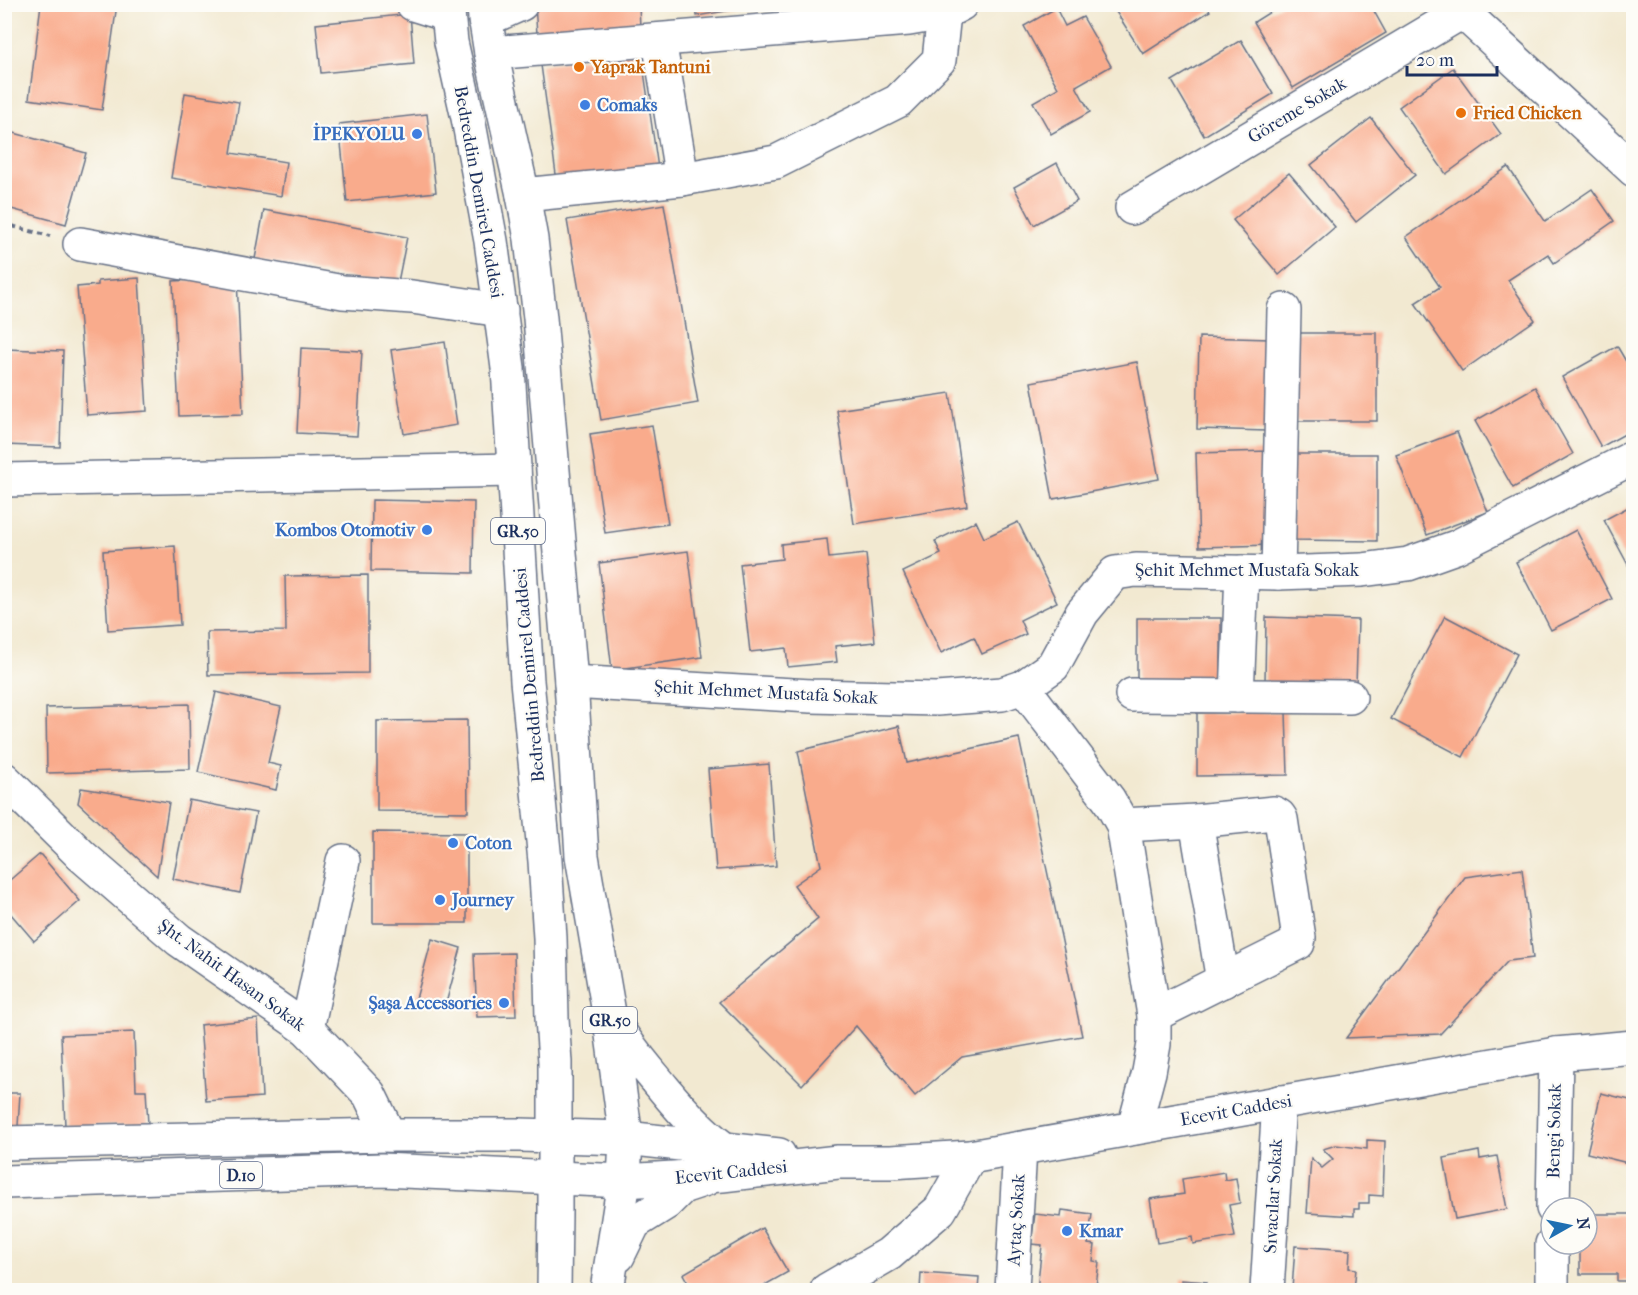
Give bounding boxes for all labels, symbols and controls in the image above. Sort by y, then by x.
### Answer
scale bar [1407,39,1497,77]
text: 20 m [1416,50,1454,71]
place label: Yaprak Tantuni [590,57,711,78]
marker: Yaprak Tantuni [572,60,586,74]
street label: Göreme Sokak [1244,72,1351,148]
street label: Bedreddin Demirel Caddesi [449,84,508,301]
place label: Comaks [597,95,658,116]
marker: Comaks [578,98,592,112]
place label: Fried Chicken [1472,103,1582,124]
marker: Fried Chicken [1454,106,1468,120]
place label: İPEKYOLU [313,122,406,145]
marker: İPEKYOLU [410,127,424,141]
road number: GR.50 [491,518,545,544]
place label: Kombos Otomotiv [275,520,416,541]
marker: Kombos Otomotiv [420,523,434,537]
street label: Şehit Mehmet Mustafa Sokak [1135,560,1360,581]
street label: Bedreddin Demirel Caddesi [510,566,549,783]
street label: Şehit Mehmet Mustafa Sokak [654,676,879,709]
place label: Coton [465,833,513,854]
marker: Coton [446,836,460,850]
place label: Journey [450,890,515,911]
marker: Journey [433,893,447,907]
street label: Şht. Nahit Hasan Sokak [154,915,310,1036]
place label: Şaşa Accessories [368,993,492,1014]
marker: Şaşa Accessories [497,996,511,1010]
road number: GR.50 [583,1007,637,1033]
street label: Bengi Sokak [1543,1083,1566,1179]
street label: Ecevit Caddesi [1179,1090,1294,1131]
street label: Sıvacılar Sokak [1260,1137,1287,1254]
street label: Ecevit Caddesi [674,1156,789,1189]
road number: D.10 [220,1162,262,1188]
street label: Aytaç Sokak [1004,1173,1029,1268]
north arrow [1539,1196,1599,1256]
text: N [1573,1216,1594,1232]
place label: Kmar [1079,1221,1123,1242]
marker: Kmar [1060,1224,1074,1238]

